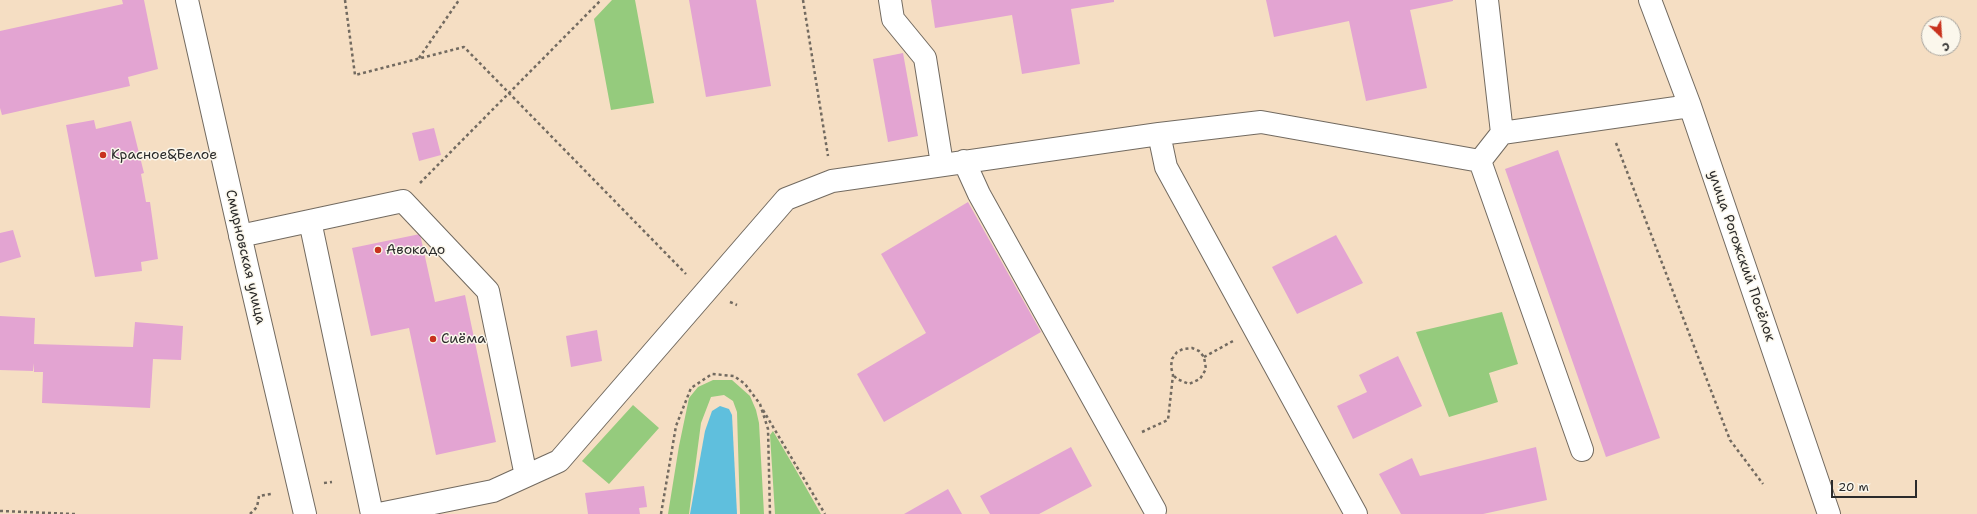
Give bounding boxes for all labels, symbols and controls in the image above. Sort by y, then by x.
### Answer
north arrow [1921,16,1961,56]
text: С [1940,38,1952,55]
place label: Красное&Белое [111,147,217,163]
marker: Красное&Белое [98,150,108,160]
street label: улица Рогожский Посёлок [1704,168,1778,344]
street label: Смирновская улица [221,188,269,326]
place label: Авокадо [386,242,445,258]
marker: Авокадо [373,245,383,255]
place label: Сиёма [441,331,486,347]
marker: Сиёма [428,334,438,344]
scale bar [1833,472,1919,498]
text: 20 m [1838,479,1869,495]

